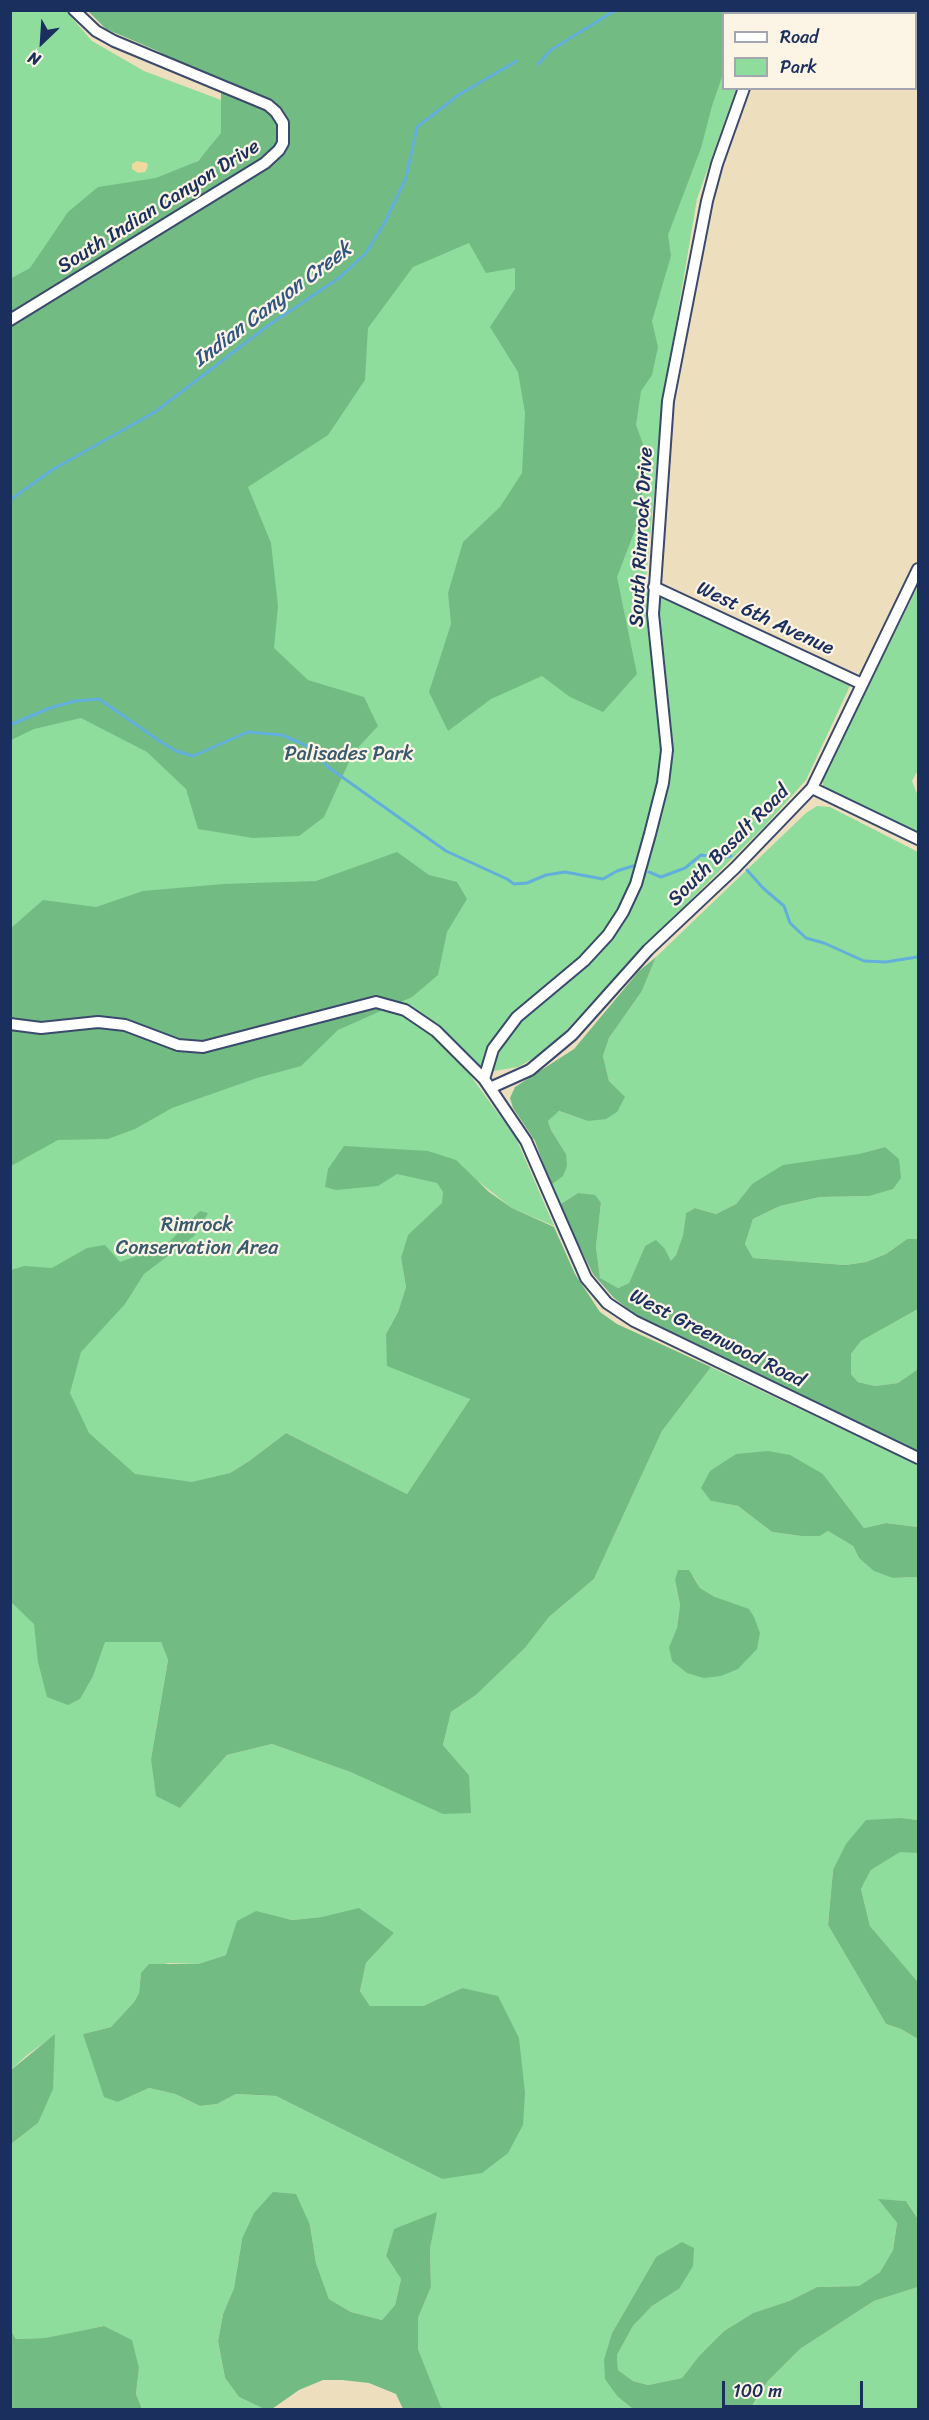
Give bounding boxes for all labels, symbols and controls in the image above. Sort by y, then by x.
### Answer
north arrow [12,12,72,72]
legend [722,12,917,90]
text: Road [780,21,819,53]
text: N [23,43,45,74]
text: Park [780,51,817,83]
street label: South Indian Canyon Drive [53,135,265,279]
water label: Indian Canyon Creek [189,237,357,373]
street label: South Rimrock Drive [625,446,659,628]
street label: West 6th Avenue [693,577,837,661]
park label: Palisades Park [285,743,413,767]
street label: South Basalt Road [663,780,795,912]
park label: Rimrock Conservation Area [116,1214,278,1261]
street label: West Greenwood Road [625,1284,809,1394]
scale bar [725,2369,866,2407]
text: 100 m [733,2375,782,2407]

